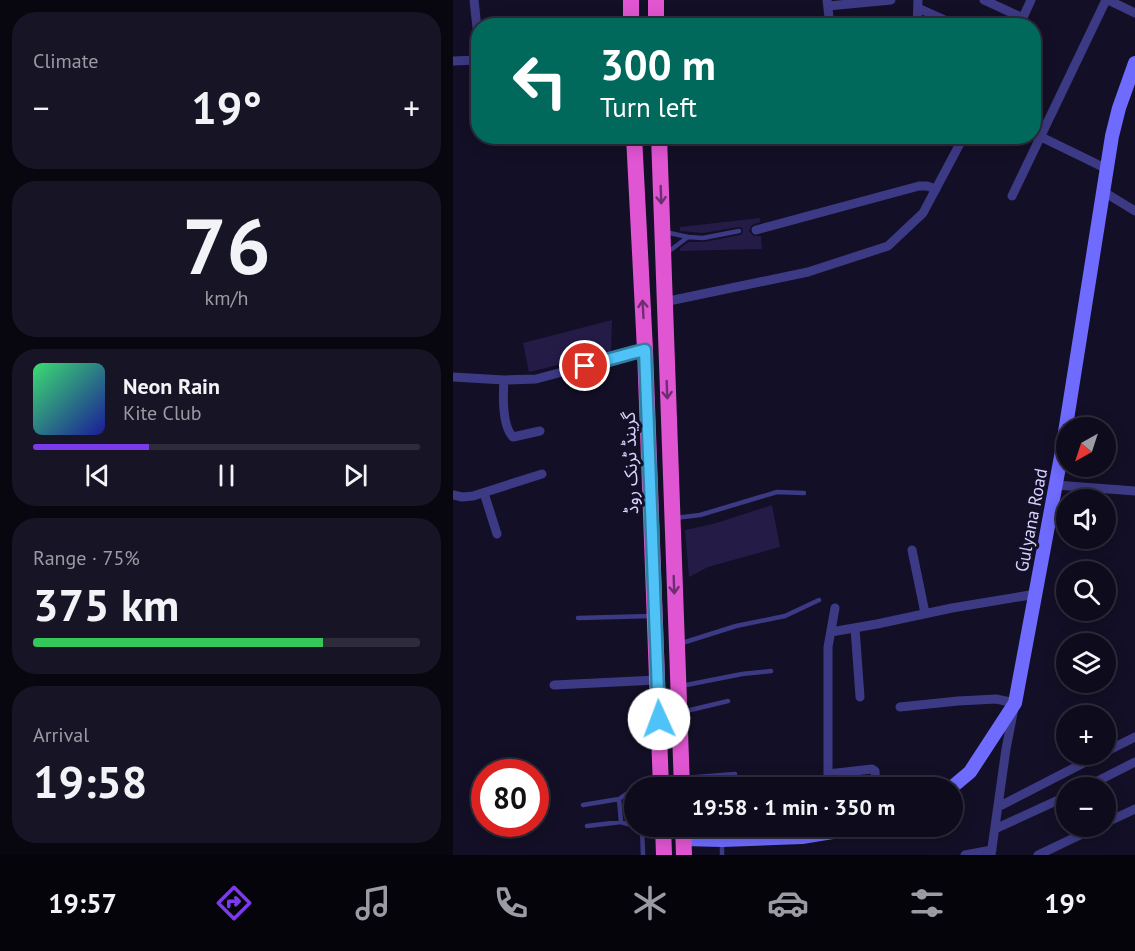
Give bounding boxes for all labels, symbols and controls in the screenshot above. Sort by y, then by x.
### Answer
text: 300 m [600,37,716,92]
icon: left [501,42,579,120]
text: Climate [33,48,99,74]
text: 19° [191,78,262,136]
text: − [33,86,50,129]
text: + [403,86,420,129]
text: Turn left [600,90,697,124]
one-way arrow [655,184,667,204]
text: 76 [182,195,271,296]
text: km/h [205,285,248,311]
one-way arrow [638,300,649,320]
pin [559,340,610,391]
icon: arrive [568,349,601,382]
text: Neon Rain [123,372,220,400]
one-way arrow [662,379,673,399]
text: Kite Club [123,400,201,426]
street label: گرینڈ ٹرنک روڈ [617,411,643,515]
north arrow [1056,417,1116,477]
map controls [1056,417,1116,837]
icon: previous [81,459,114,492]
icon: pause [210,459,243,492]
icon: next [339,459,372,492]
street label: Gulyana Road [1010,466,1052,574]
button: sound [1056,489,1116,549]
text: Range · 75% [33,545,140,571]
button: search [1056,561,1116,621]
one-way arrow [669,574,680,594]
text: 375 km [33,575,179,633]
button: layers [1056,633,1116,693]
position arrow [627,687,691,751]
button: + [1056,705,1116,765]
text: Arrival [33,722,89,748]
text: 19:58 [33,752,147,810]
speed limit sign: 80 [471,759,549,837]
button: − [1056,777,1116,837]
text: 19:58 · 1 min · 350 m [692,793,895,821]
icon: directions [213,882,255,924]
icon: music [352,882,394,924]
icon: phone [490,882,532,924]
icon: climate [629,882,671,924]
icon: car [767,882,809,924]
icon: filters [906,882,948,924]
text: 19:57 [48,886,117,920]
text: 19° [1044,886,1087,920]

